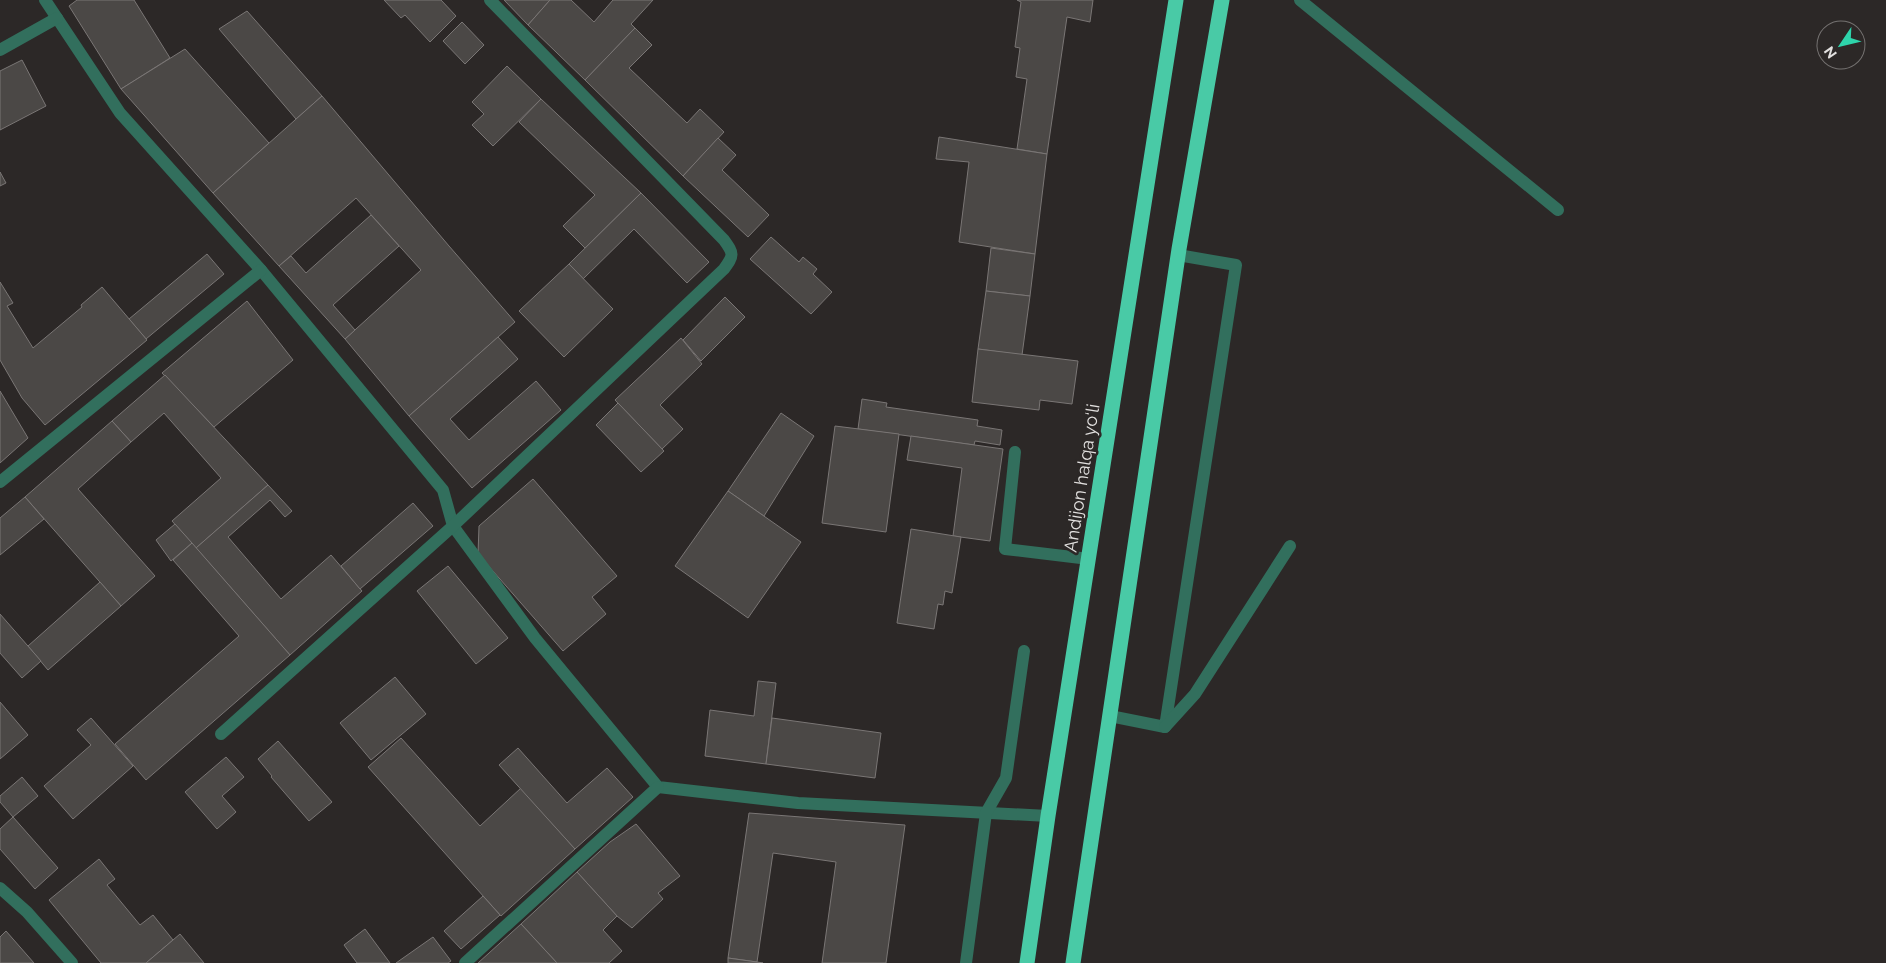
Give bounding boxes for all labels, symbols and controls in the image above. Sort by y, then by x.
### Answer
north arrow [1816,20,1866,70]
text: N [1821,43,1840,61]
street label: Andijon halqa yo‘li [1059,402,1104,554]

